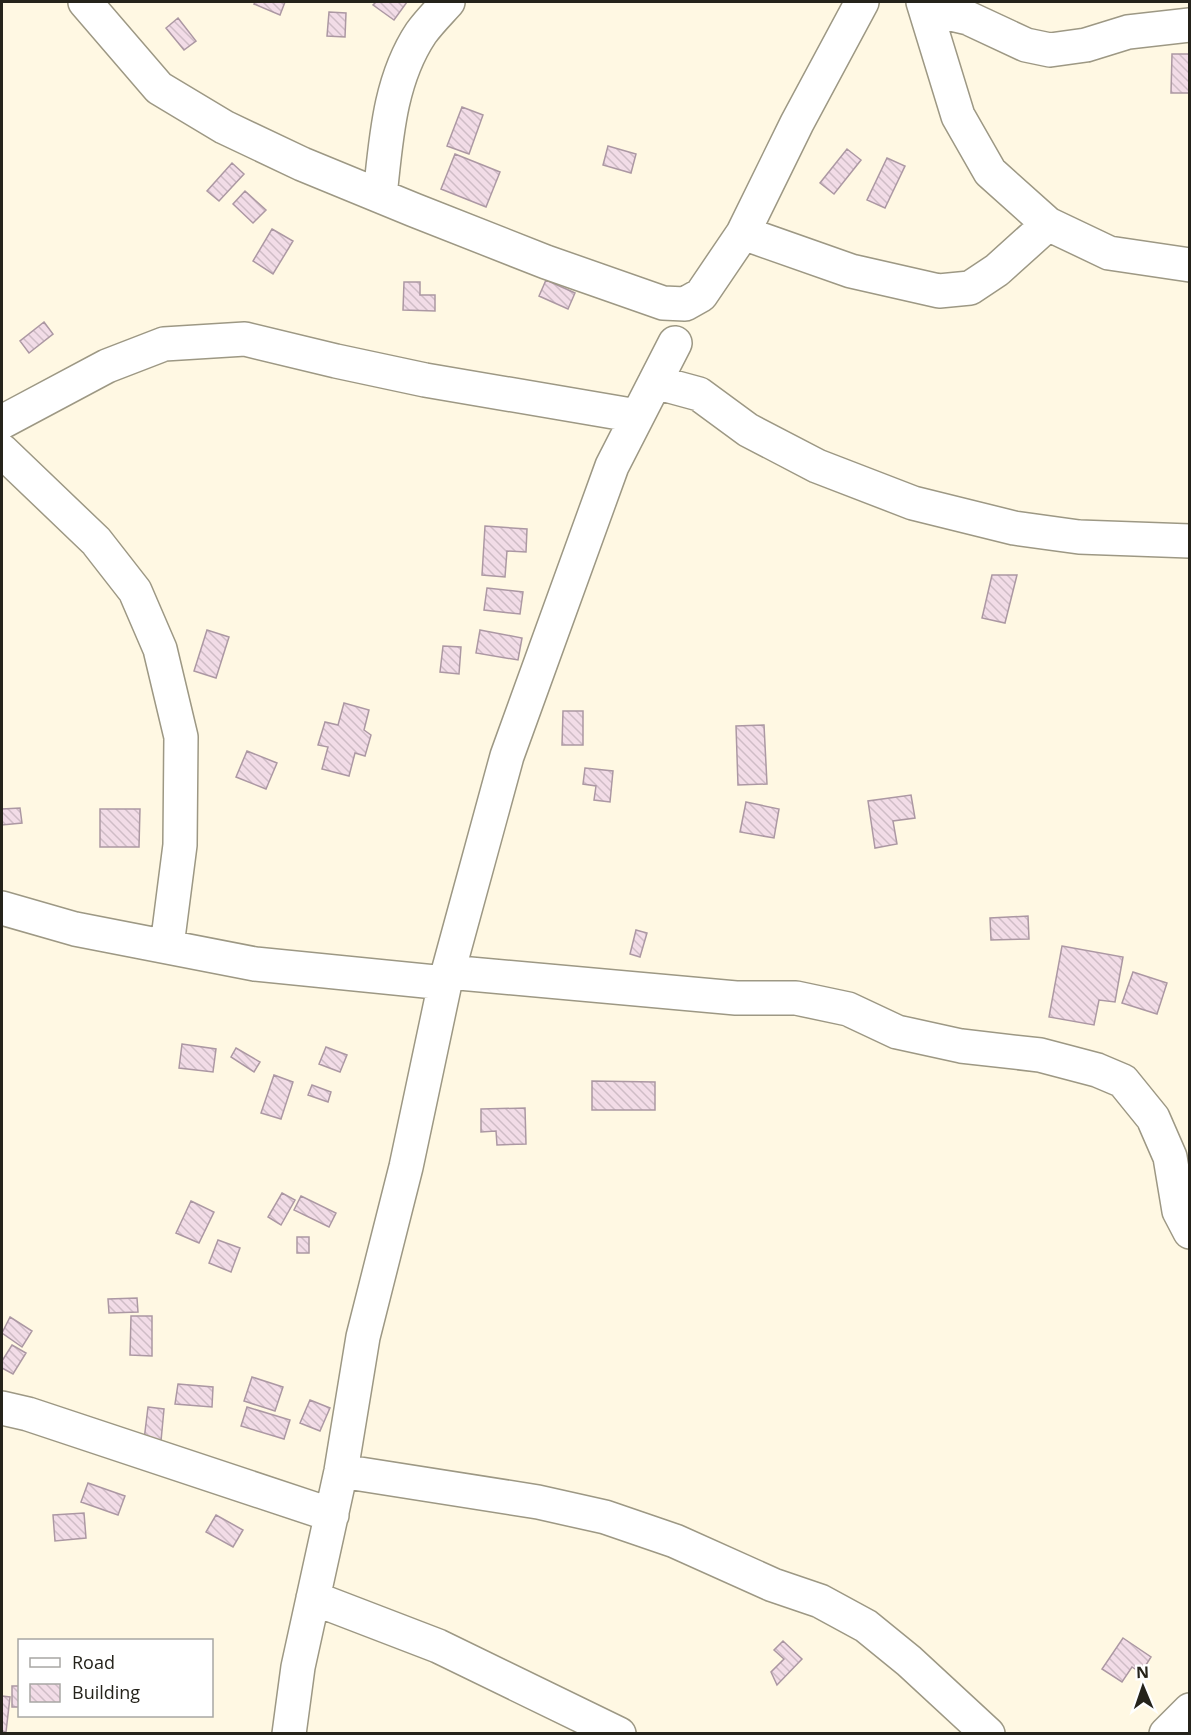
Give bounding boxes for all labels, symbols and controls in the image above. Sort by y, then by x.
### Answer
legend [18,1639,213,1717]
text: Road [72,1650,115,1674]
north arrow [1113,1657,1173,1717]
text: N [1136,1661,1149,1683]
text: Building [72,1680,140,1704]

